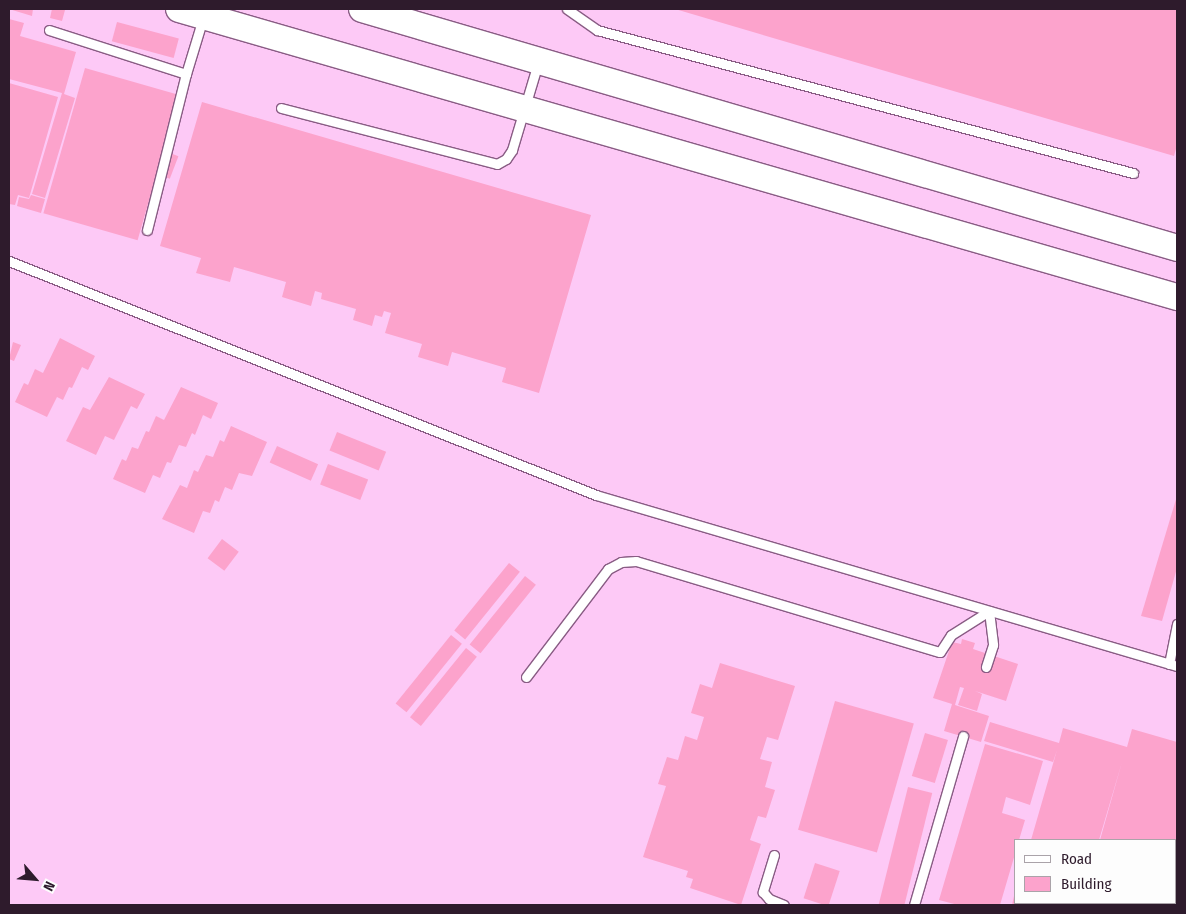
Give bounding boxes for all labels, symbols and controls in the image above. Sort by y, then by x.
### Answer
legend [1014,839,1176,904]
text: Road [1061,850,1092,868]
north arrow [10,854,60,904]
text: Building [1061,875,1112,893]
text: N [39,878,58,894]

